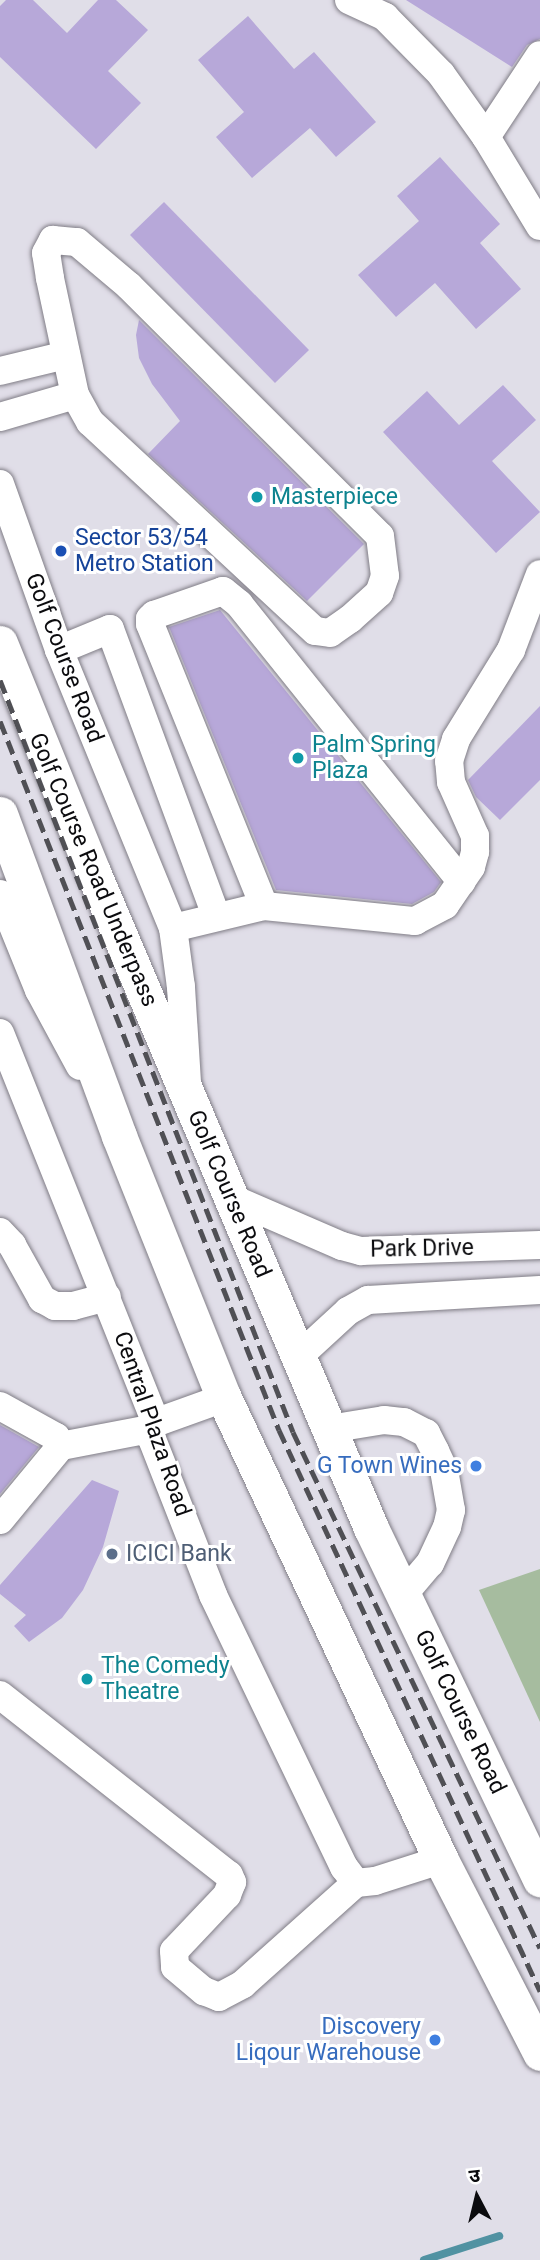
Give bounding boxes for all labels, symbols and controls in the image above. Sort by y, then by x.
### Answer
place label: Masterpiece [271,483,398,511]
marker: Masterpiece [249,489,265,505]
place label: Sector 53/54 Metro Station [75,524,214,578]
marker: Sector 53/54 Metro Station [53,543,69,559]
street label: Golf Course Road [19,569,109,747]
street label: Golf Course Road Underpass [23,729,163,1011]
place label: Palm Spring Plaza [312,731,436,785]
marker: Palm Spring Plaza [290,750,306,766]
street label: Golf Course Road [181,1106,277,1282]
street label: Park Drive [370,1234,474,1264]
street label: Central Plaza Road [107,1328,197,1520]
place label: G Town Wines [316,1452,462,1480]
marker: G Town Wines [468,1458,484,1474]
place label: ICICI Bank [126,1540,232,1568]
marker: ICICI Bank [104,1546,120,1562]
street label: Golf Course Road [408,1625,512,1799]
place label: The Comedy Theatre [101,1652,230,1706]
marker: The Comedy Theatre [79,1671,95,1687]
place label: Discovery Liqour Warehouse [236,2013,421,2067]
marker: Discovery Liqour Warehouse [427,2032,443,2048]
north arrow [442,2162,512,2232]
text: उ [467,2164,481,2188]

